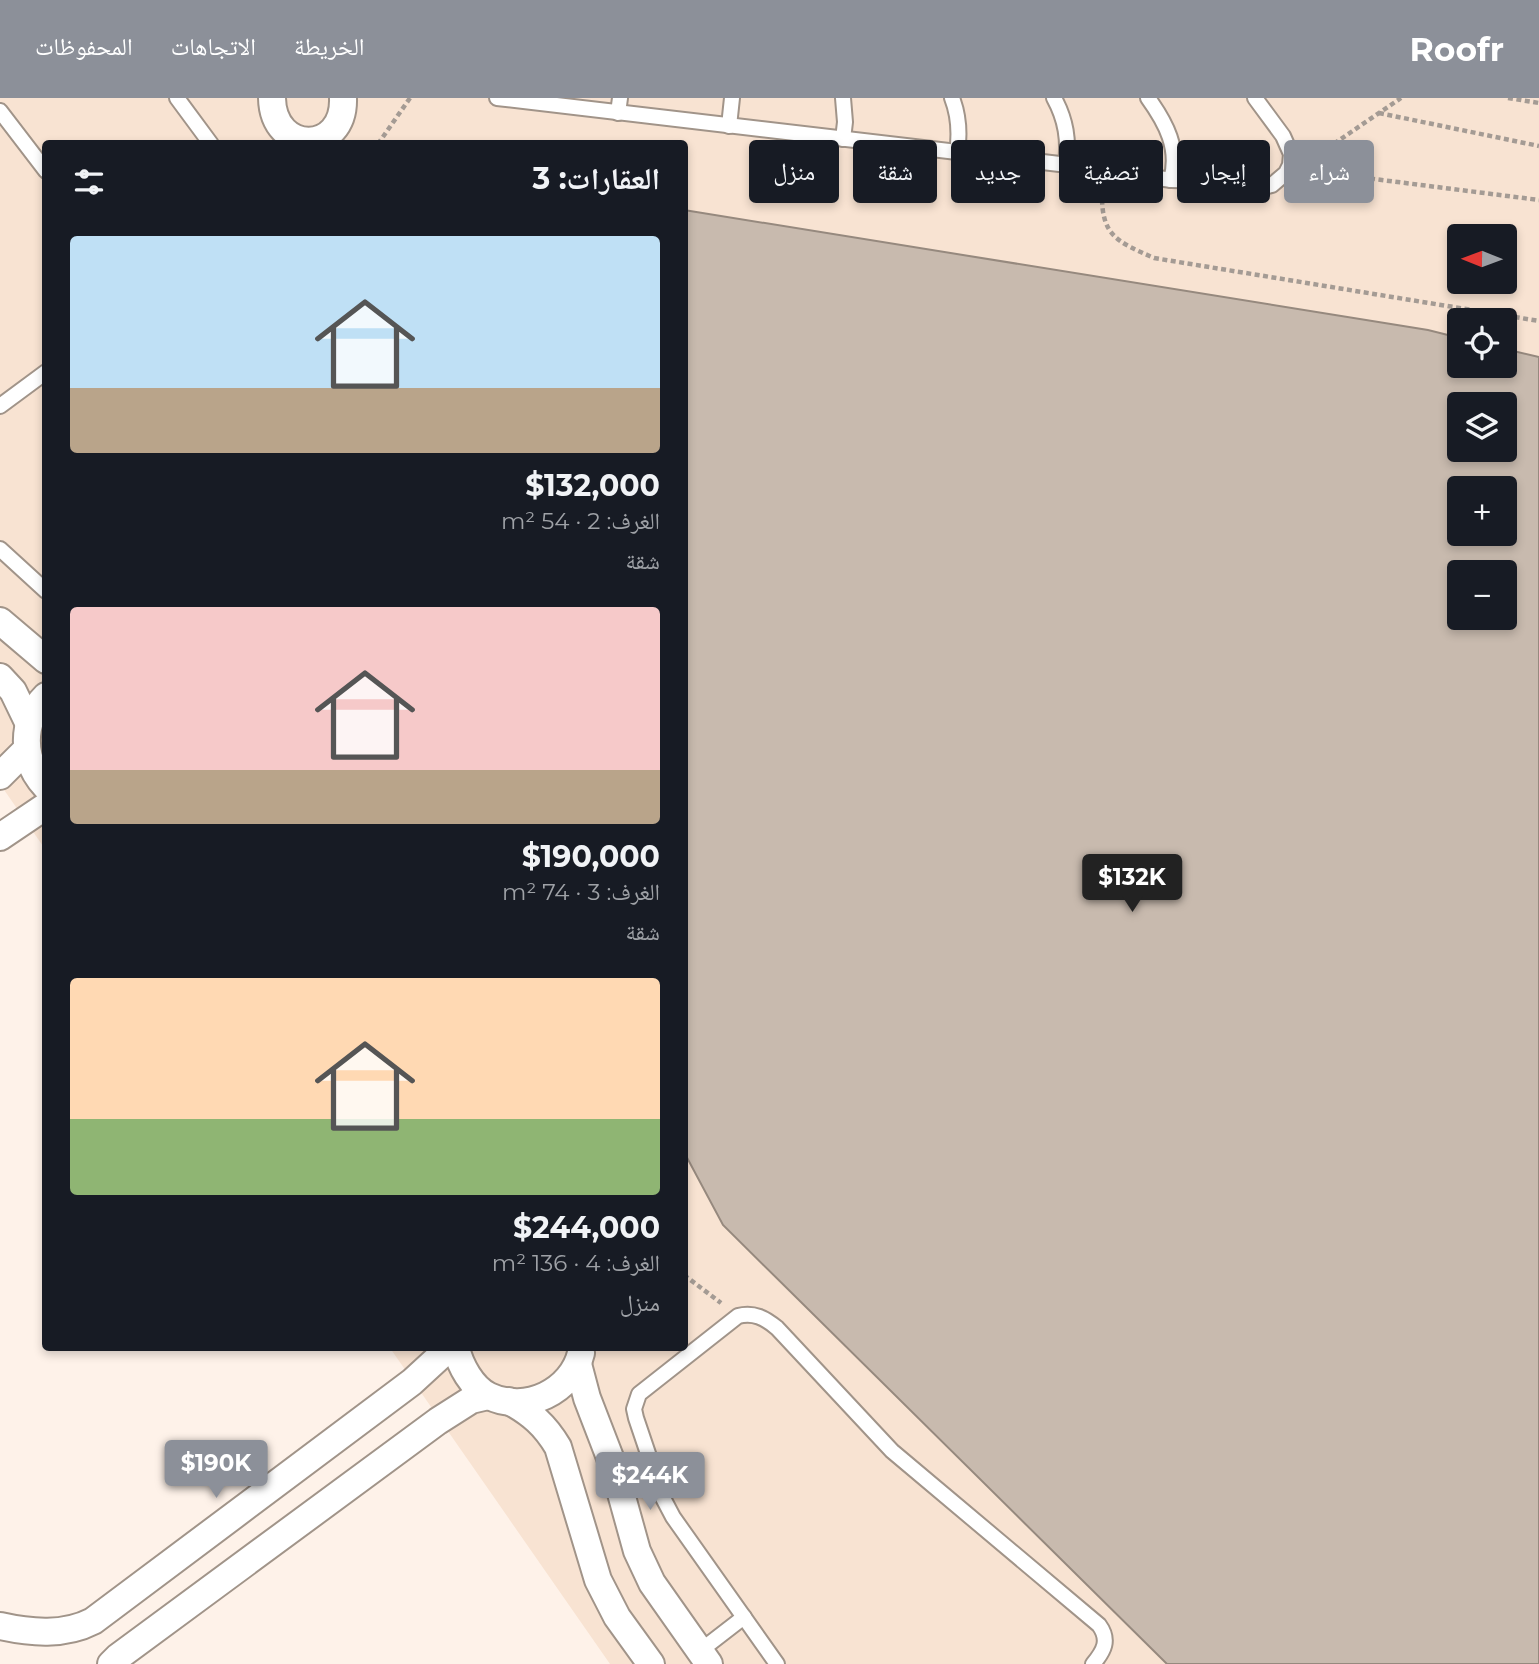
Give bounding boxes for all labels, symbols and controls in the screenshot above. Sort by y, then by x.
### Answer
text: Roofr [1410,29,1504,69]
text: المحفوظات [35,32,133,61]
text: الاتجاهات [171,32,256,61]
text: الخريطة [294,32,365,61]
chip: منزل [749,140,839,203]
chip: شقة [853,140,937,203]
chip: جديد [951,140,1045,203]
chip: تصفية [1059,140,1163,203]
chip: إيجار [1177,140,1270,203]
chip: شراء [1284,140,1374,203]
text: العقارات: 3 [532,160,660,197]
icon: filters [70,163,108,201]
north arrow [1447,224,1517,294]
map controls [1447,224,1517,630]
icon: home [302,281,428,407]
button: locate [1447,308,1517,378]
button: layers [1447,392,1517,462]
text: $132,000 [525,467,660,504]
button: + [1447,476,1517,546]
text: الغرف: 2 · 54 m² [501,507,660,535]
text: شقة [626,547,660,575]
button: − [1447,560,1517,630]
icon: home [302,652,428,778]
text: $190,000 [522,838,660,875]
pin: $132K [1083,854,1181,914]
text: $132K [1098,863,1166,891]
text: الغرف: 3 · 74 m² [502,878,660,906]
text: شقة [626,918,660,946]
icon: home [302,1023,428,1149]
text: $244,000 [513,1209,660,1246]
text: الغرف: 4 · 136 m² [492,1249,660,1277]
text: منزل [620,1289,660,1317]
pin: $190K [167,1440,265,1500]
text: $190K [181,1449,251,1477]
pin: $244K [601,1452,699,1512]
text: $244K [612,1461,688,1489]

